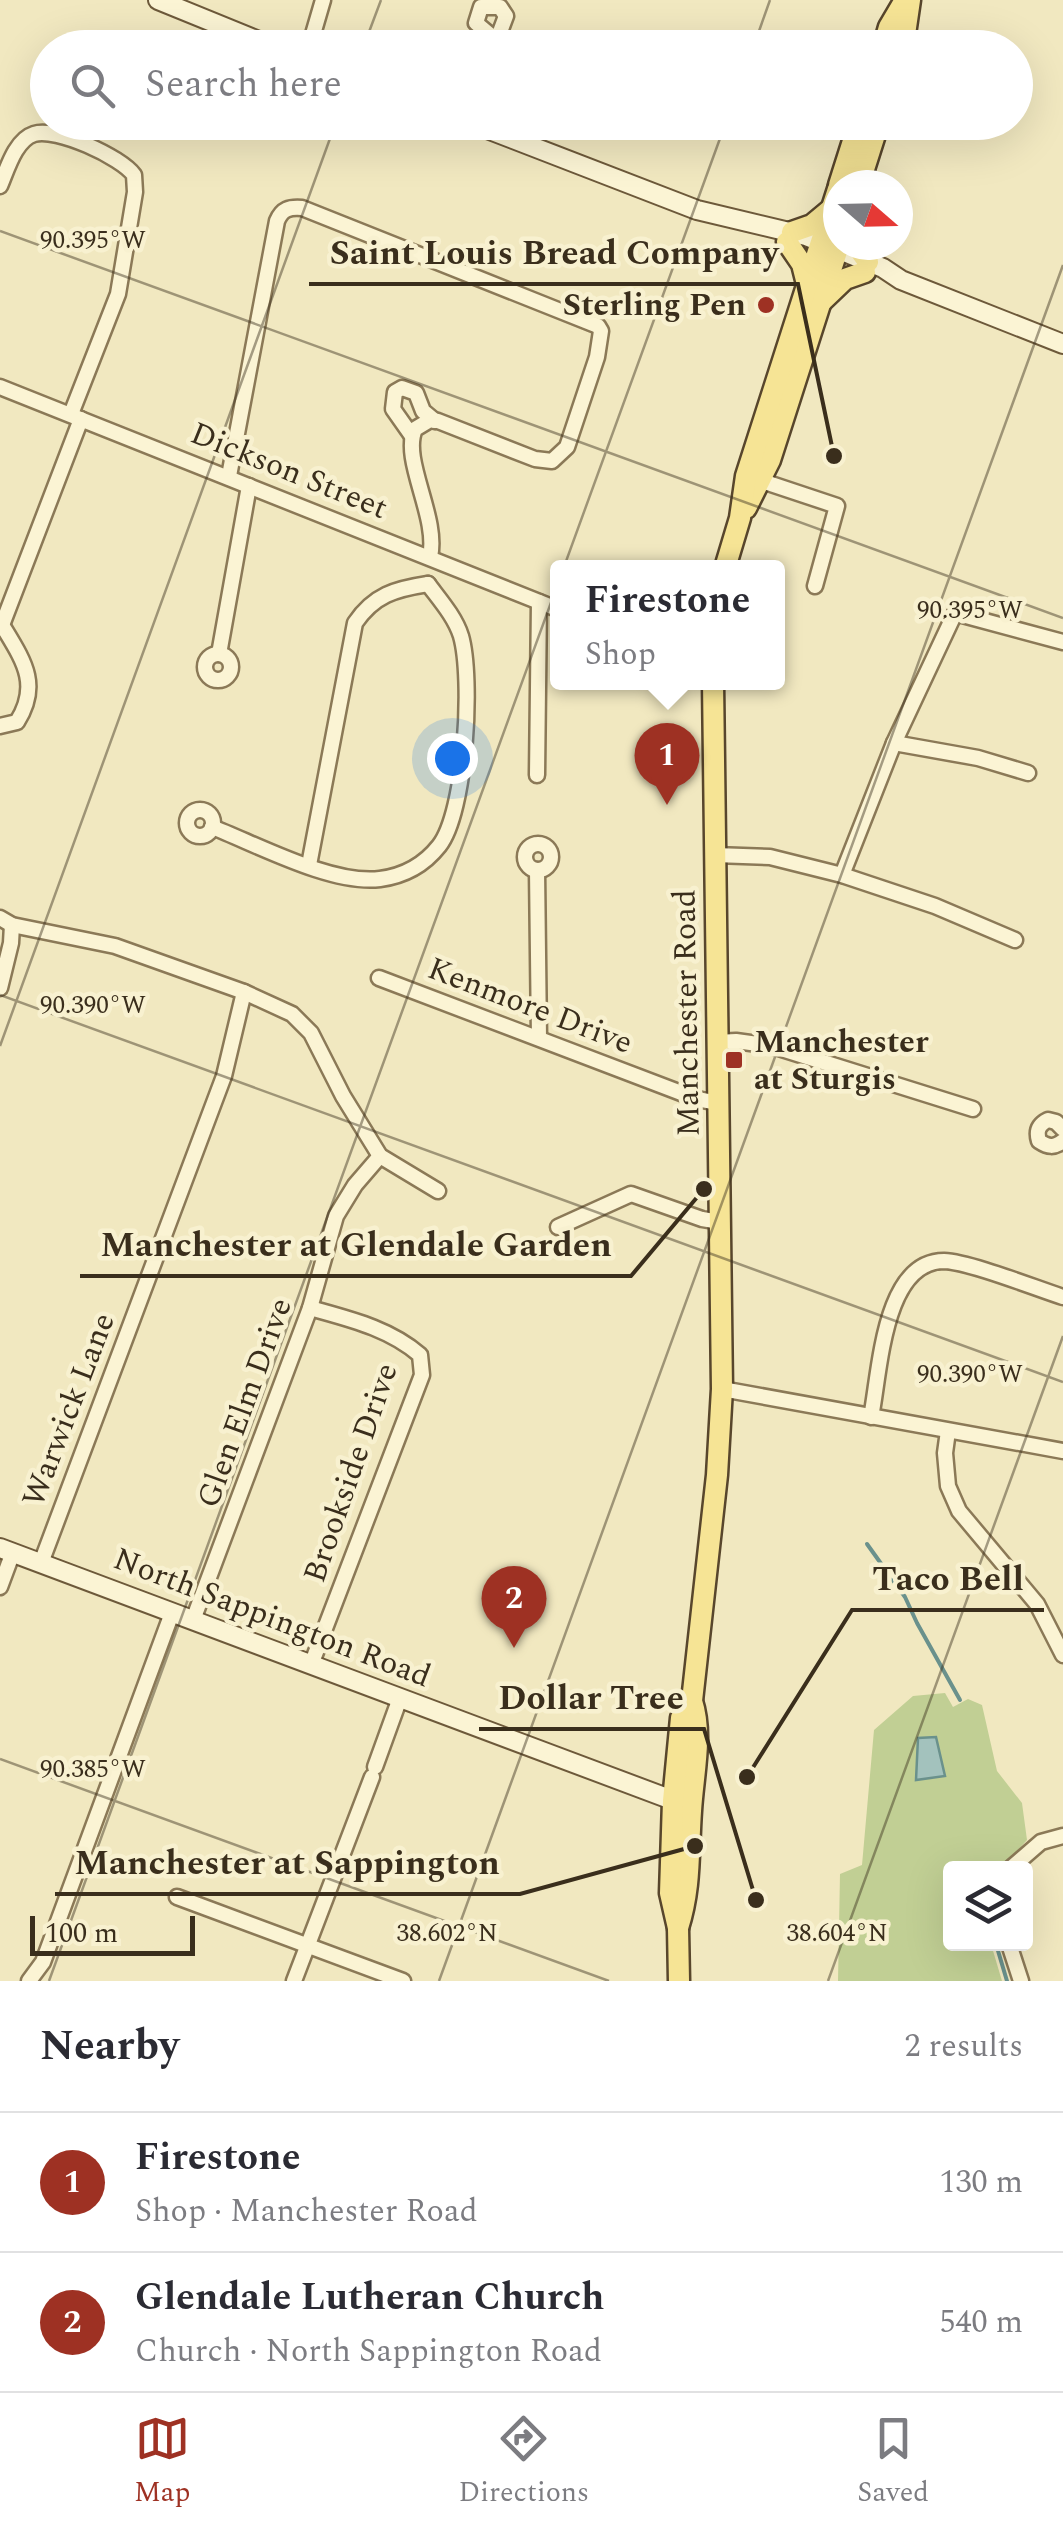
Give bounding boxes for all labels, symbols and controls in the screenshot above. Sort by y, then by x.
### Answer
search box [30,30,1033,140]
text: Search here [145,56,342,114]
icon: search [65,58,120,113]
north arrow [823,170,913,260]
callout: Saint Louis Bread Company [309,219,798,284]
text: 90.395°W [40,222,146,260]
text: Saint Louis Bread Company [330,227,780,280]
place label: Sterling Pen [563,281,746,330]
marker: Sterling Pen [755,294,777,316]
street label: Dickson Street [183,409,395,533]
popup [550,560,785,690]
text: Firestone [585,572,750,630]
text: 90.395°W [917,592,1023,630]
text: Shop [585,630,656,679]
pin: 1 [634,722,700,805]
your location [427,733,478,784]
street label: Manchester Road [660,889,714,1137]
street label: Kenmore Drive [420,944,640,1068]
text: 90.390°W [40,987,146,1025]
place label: Manchester at Sturgis [754,1018,929,1104]
marker: Manchester at Sturgis [723,1049,745,1071]
callout: Manchester at Glendale Garden [80,1211,631,1276]
text: Manchester at Glendale Garden [100,1219,612,1272]
street label: Glen Elm Drive [184,1291,306,1515]
street label: Warwick Lane [10,1306,128,1514]
text: 90.390°W [917,1356,1023,1394]
street label: Brookside Drive [291,1357,411,1589]
street label: North Sappington Road [106,1535,438,1701]
callout: Taco Bell [852,1545,1044,1610]
text: Taco Bell [872,1553,1024,1606]
pin: 2 [482,1566,546,1648]
callout: Dollar Tree [479,1664,704,1729]
text: Dollar Tree [498,1672,684,1725]
text: 90.385°W [40,1751,146,1789]
callout: Manchester at Sappington [55,1829,520,1894]
text: Manchester at Sappington [74,1837,500,1890]
map controls [943,1861,1033,1951]
button: layers [943,1861,1033,1951]
scale bar [30,1911,195,1956]
text: 100 m [45,1912,118,1955]
text: 38.602°N [396,1915,498,1953]
text: 38.604°N [786,1915,888,1953]
text: Nearby [40,2015,179,2078]
text: 2 results [904,2022,1023,2071]
text: Firestone [135,2129,301,2187]
text: 1 [64,2158,81,2207]
text: 130 m [939,2158,1023,2207]
text: Shop · Manchester Road [135,2187,478,2236]
text: Glendale Lutheran Church [135,2269,605,2327]
text: 2 [64,2298,81,2347]
text: 540 m [939,2298,1023,2347]
text: Church · North Sappington Road [135,2327,602,2376]
tab: Map [134,2411,190,2514]
tab: Directions [458,2411,589,2514]
tab: Saved [857,2411,929,2514]

